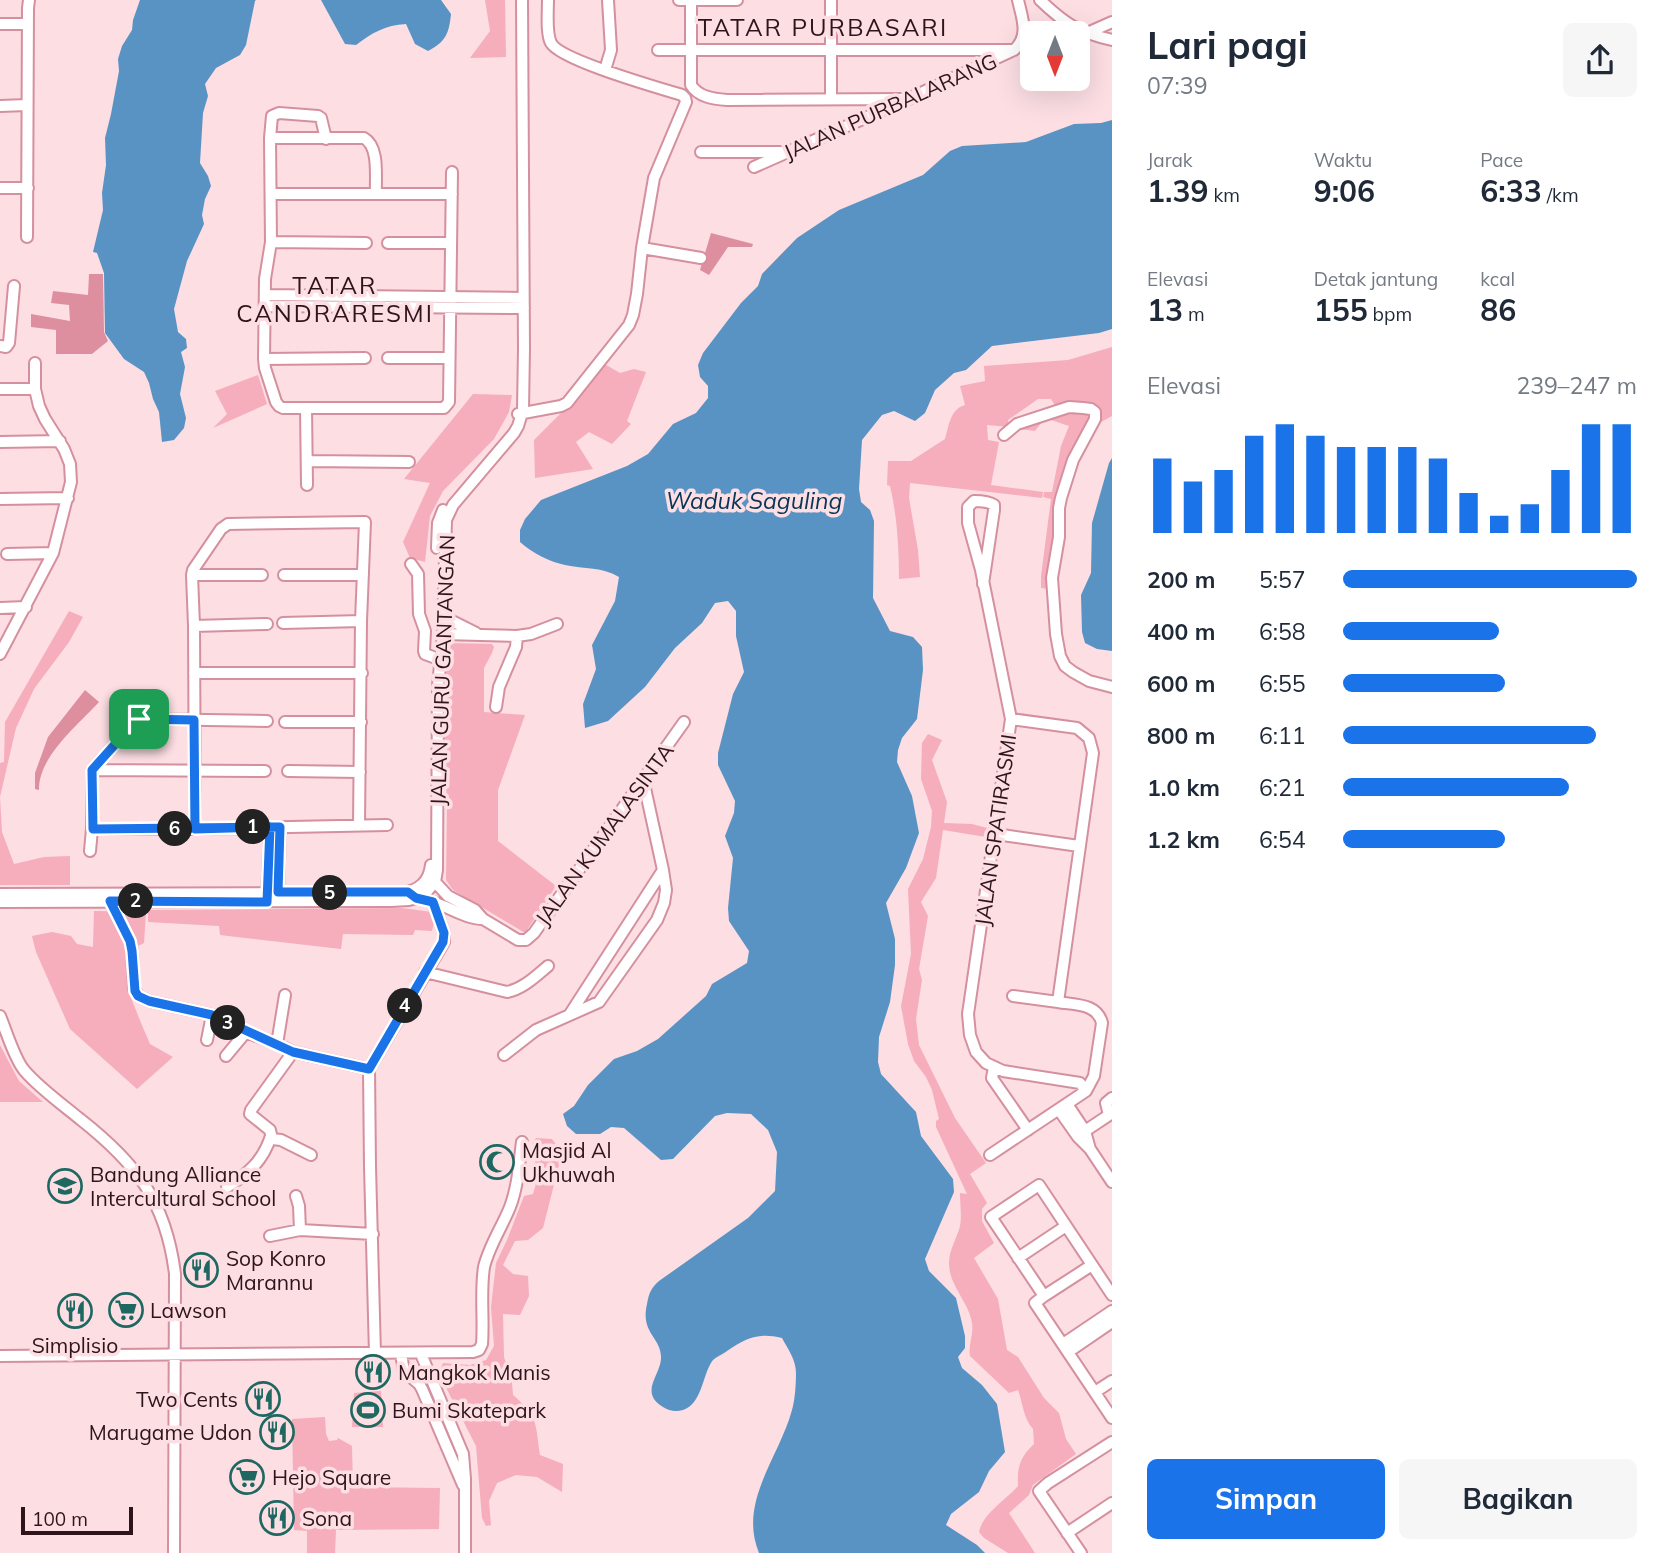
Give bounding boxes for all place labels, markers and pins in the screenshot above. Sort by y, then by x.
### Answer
pin [109,689,169,749]
pin: 1 [236,810,270,844]
pin: 6 [158,812,192,846]
pin: 5 [312,876,348,910]
pin: 2 [118,884,154,918]
pin: 4 [388,988,422,1024]
pin: 3 [210,1006,246,1040]
place label: Masjid Al Ukhuwah [522,1137,616,1187]
mosque icon: Masjid Al Ukhuwah [478,1143,516,1181]
place label: Bandung Alliance Intercultural School [90,1161,276,1211]
school or university icon: Bandung Alliance Intercultural School [46,1167,84,1205]
place label: Sop Konro Marannu [226,1245,326,1295]
restaurant icon: Sop Konro Marannu [182,1251,220,1289]
supermarket icon: Lawson [107,1291,145,1329]
restaurant icon: Simplisio [56,1292,94,1330]
place label: Lawson [150,1297,227,1323]
place label: Simplisio [32,1332,118,1358]
restaurant icon: Mangkok Manis [354,1353,392,1391]
place label: Mangkok Manis [398,1359,551,1385]
restaurant icon: Two Cents [244,1380,282,1418]
place label: Two Cents [136,1386,238,1412]
sports icon: Bumi Skatepark [349,1391,387,1429]
place label: Bumi Skatepark [392,1397,546,1423]
restaurant icon: Marugame Udon [258,1413,296,1451]
place label: Marugame Udon [89,1419,252,1445]
supermarket icon: Hejo Square [228,1458,266,1496]
place label: Hejo Square [272,1464,391,1490]
restaurant icon: Sona [258,1499,296,1537]
place label: Sona [302,1505,352,1531]

